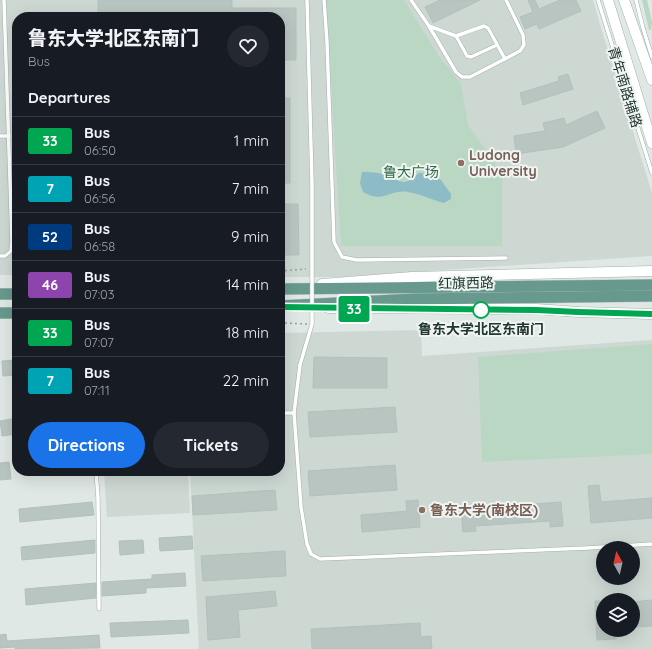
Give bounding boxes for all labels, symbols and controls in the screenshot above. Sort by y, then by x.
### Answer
button: heart [227,25,269,67]
text: 鲁东大学北区东南门 [28,26,199,50]
street label: 青年南路辅路 [604,44,646,130]
text: Bus [28,53,50,69]
text: Departures [28,88,110,107]
text: Bus [84,123,110,142]
text: 1 min [234,131,269,150]
text: 33 [42,132,58,150]
text: 06:50 [84,142,116,158]
place label: Ludong University [469,146,537,180]
marker: Ludong University [456,158,466,168]
park label: 鲁大广场 [383,163,439,181]
text: Bus [84,171,110,190]
text: 7 min [232,179,269,198]
text: 7 [46,180,54,198]
text: 06:56 [84,190,115,206]
text: Bus [84,219,110,238]
text: 9 min [231,227,269,246]
text: 52 [42,228,58,246]
text: 06:58 [84,238,115,254]
text: Bus [84,267,110,286]
street label: 红旗西路 [438,274,494,292]
text: 14 min [226,275,269,294]
text: 46 [42,276,58,294]
text: 07:03 [84,286,115,302]
line badge: 33 [336,296,372,322]
text: 33 [346,300,362,318]
marker: 鲁东大学北区东南门 [472,301,490,319]
text: Bus [84,315,110,334]
place label: 鲁东大学北区东南门 [418,320,544,338]
text: 18 min [226,323,269,342]
text: 33 [42,324,58,342]
text: 07:07 [84,334,114,350]
text: Bus [84,363,110,382]
text: 22 min [223,371,269,390]
text: 7 [46,372,54,390]
text: 07:11 [84,382,110,398]
button: Directions [28,422,145,468]
button: Tickets [153,422,269,468]
place label: 鲁东大学(南校区) [430,501,538,519]
marker: 鲁东大学(南校区) [417,505,427,515]
north arrow [596,541,640,585]
map controls [596,541,640,637]
button: layers [596,593,640,637]

